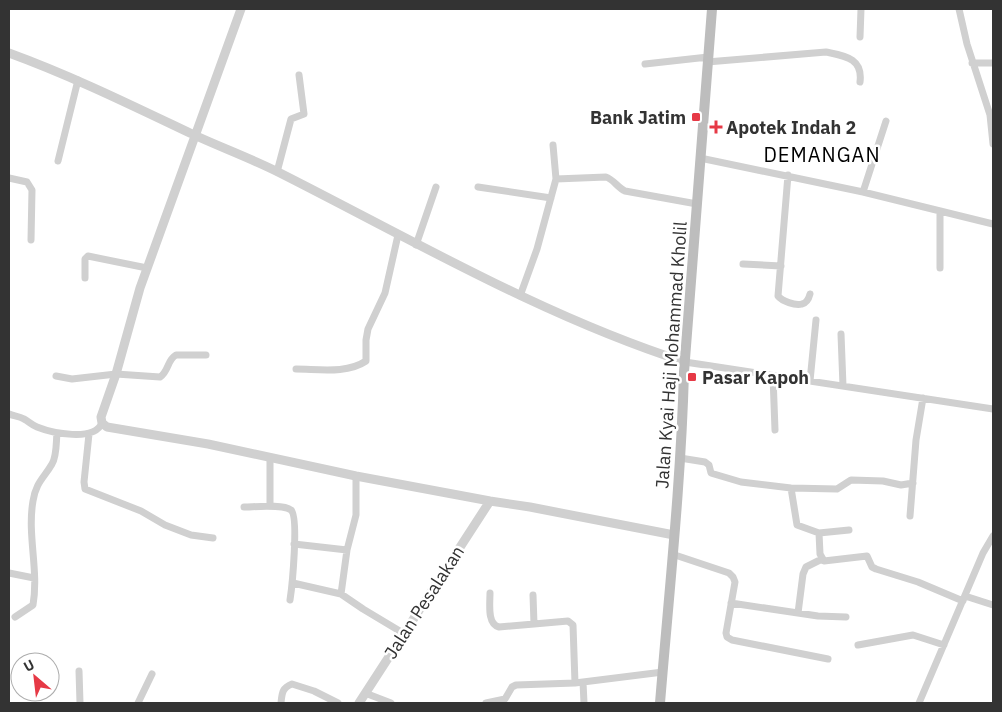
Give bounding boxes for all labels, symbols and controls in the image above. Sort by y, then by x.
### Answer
place label: Bank Jatim [590,106,686,129]
marker: Bank Jatim [690,111,702,123]
place label: Apotek Indah 2 [726,116,856,139]
marker: Apotek Indah 2 [710,121,722,133]
district label: DEMANGAN [763,141,881,168]
street label: Jalan Kyai Haji Mohammad Kholil [650,220,692,489]
place label: Pasar Kapoh [702,366,809,389]
marker: Pasar Kapoh [686,371,698,383]
street label: Jalan Pesalakan [379,541,469,663]
north arrow [10,652,60,702]
text: U [20,655,37,676]

